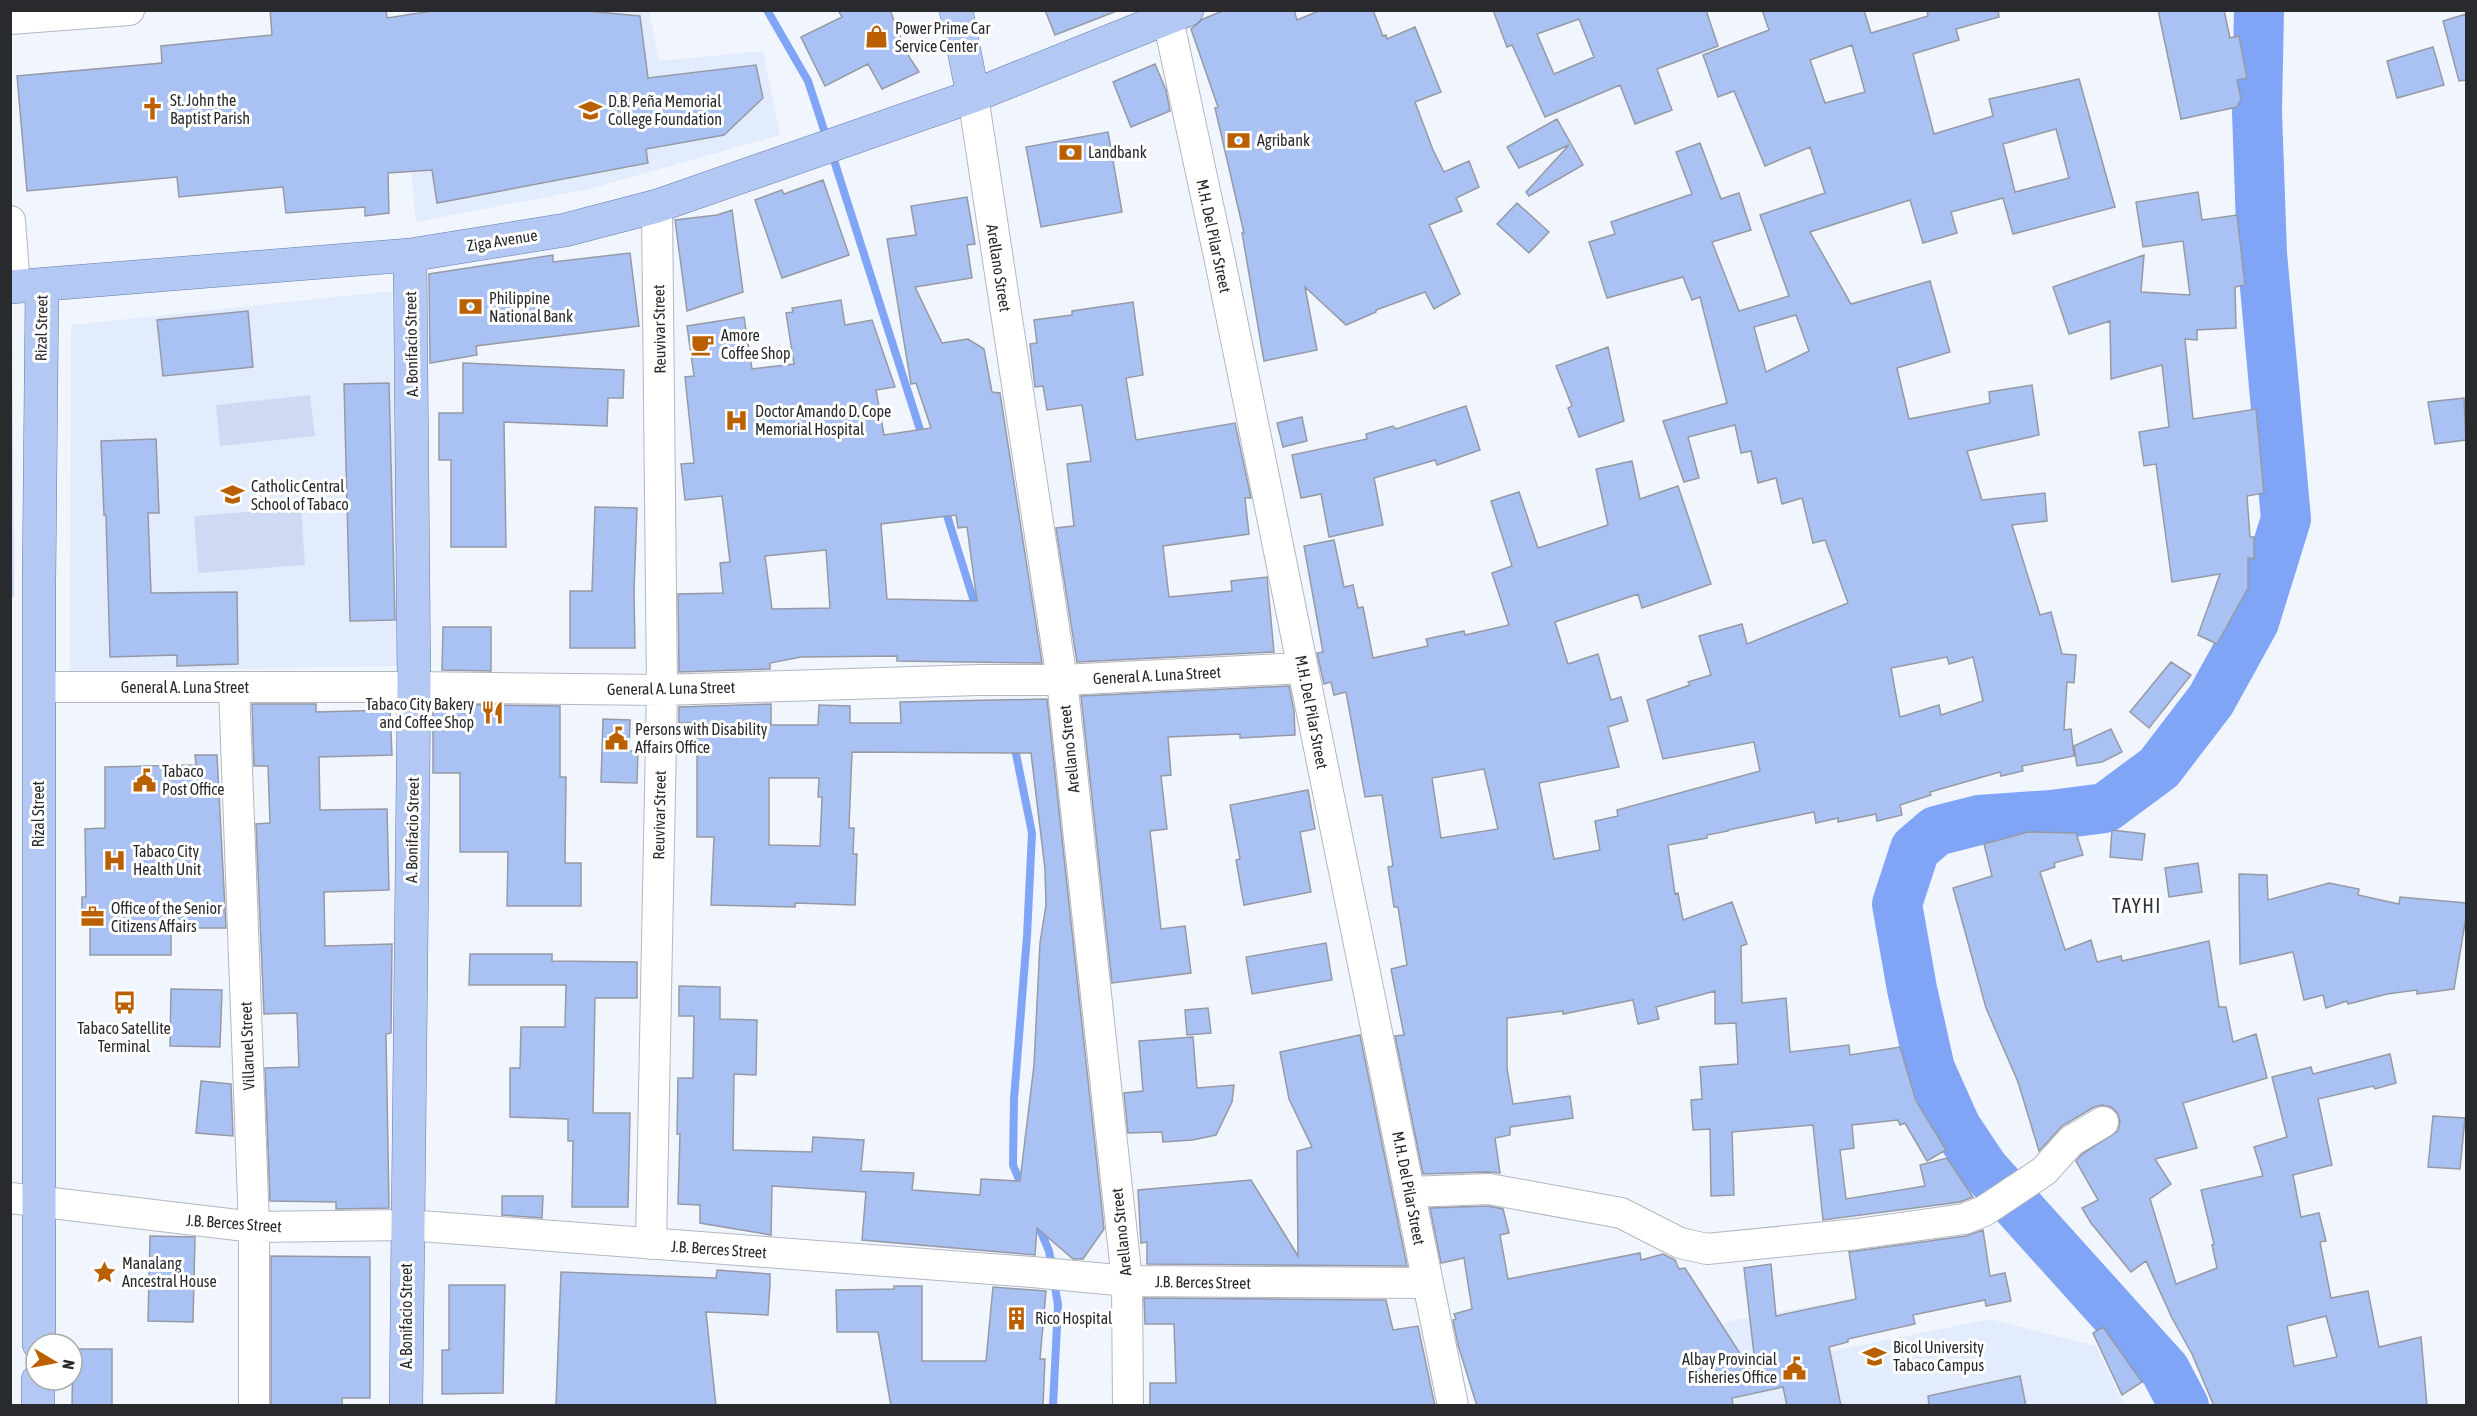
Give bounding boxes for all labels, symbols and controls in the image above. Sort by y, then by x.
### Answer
place label: Power Prime Car Service Center [895,19,990,55]
shop icon: Power Prime Car Service Center [864,24,890,50]
place label: St. John the Baptist Parish [170,91,250,128]
place label: D.B. Peña Memorial College Foundation [608,92,722,129]
church icon: St. John the Baptist Parish [139,96,165,122]
school or university icon: D.B. Peña Memorial College Foundation [577,97,603,123]
bank icon: Agribank [1226,127,1252,153]
place label: Agribank [1257,131,1310,150]
bank icon: Landbank [1057,139,1083,165]
place label: Landbank [1088,143,1147,161]
street label: M.H. Del Pilar Street [1193,178,1235,295]
street label: Arellano Street [983,223,1015,313]
street label: Ziga Avenue [465,226,539,255]
street label: Reuvivar Street [649,284,669,374]
place label: Philippine National Bank [489,289,573,325]
street label: A. Bonifacio Street [401,291,421,397]
street label: Rizal Street [31,294,51,361]
bank icon: Philippine National Bank [458,294,484,320]
place label: Amore Coffee Shop [721,326,791,363]
cafe icon: Amore Coffee Shop [690,331,716,357]
place label: Doctor Amando D. Cope Memorial Hospital [755,402,891,439]
hospital icon: Doctor Amando D. Cope Memorial Hospital [724,407,750,433]
place label: Catholic Central School of Tabaco [251,477,349,513]
school or university icon: Catholic Central School of Tabaco [220,482,246,508]
street label: M.H. Del Pilar Street [1292,654,1332,771]
street label: General A. Luna Street [1092,663,1222,687]
street label: General A. Luna Street [121,678,250,696]
street label: General A. Luna Street [607,678,736,698]
place label: Tabaco City Bakery and Coffee Shop [365,695,474,732]
restaurant icon: Tabaco City Bakery and Coffee Shop [479,700,505,726]
street label: Arellano Street [1055,704,1083,794]
place label: Persons with Disability Affairs Office [635,720,768,756]
public building icon: Persons with Disability Affairs Office [604,725,630,751]
place label: Tabaco Post Office [162,762,225,798]
public building icon: Tabaco Post Office [131,767,157,793]
street label: Reuvivar Street [649,770,669,860]
street label: A. Bonifacio Street [402,777,422,883]
street label: Rizal Street [29,780,47,847]
place label: Tabaco City Health Unit [133,842,202,878]
hospital icon: Tabaco City Health Unit [102,847,128,873]
district label: TAYHI [2112,894,2162,917]
place label: Office of the Senior Citizens Affairs [111,899,222,935]
office icon: Office of the Senior Citizens Affairs [80,904,106,930]
bus stop icon: Tabaco Satellite Terminal [111,990,137,1016]
street label: Villaruel Street [236,1001,258,1091]
place label: Tabaco Satellite Terminal [77,1019,171,1055]
street label: M.H. Del Pilar Street [1389,1130,1429,1247]
street label: Arellano Street [1107,1187,1135,1277]
street label: J.B. Berces Street [186,1211,283,1235]
street label: J.B. Berces Street [671,1237,768,1261]
place label: Manalang Ancestral House [122,1254,217,1290]
place icon: Manalang Ancestral House [91,1259,117,1285]
street label: A. Bonifacio Street [397,1263,415,1369]
street label: J.B. Berces Street [1155,1272,1252,1292]
building icon: Rico Hospital [1004,1305,1030,1331]
place label: Rico Hospital [1035,1309,1113,1328]
north arrow [24,1332,84,1392]
place label: Bicol University Tabaco Campus [1893,1338,1984,1375]
school or university icon: Bicol University Tabaco Campus [1862,1343,1888,1369]
place label: Albay Provincial Fisheries Office [1682,1350,1778,1386]
public building icon: Albay Provincial Fisheries Office [1782,1355,1808,1381]
text: N [59,1358,78,1371]

